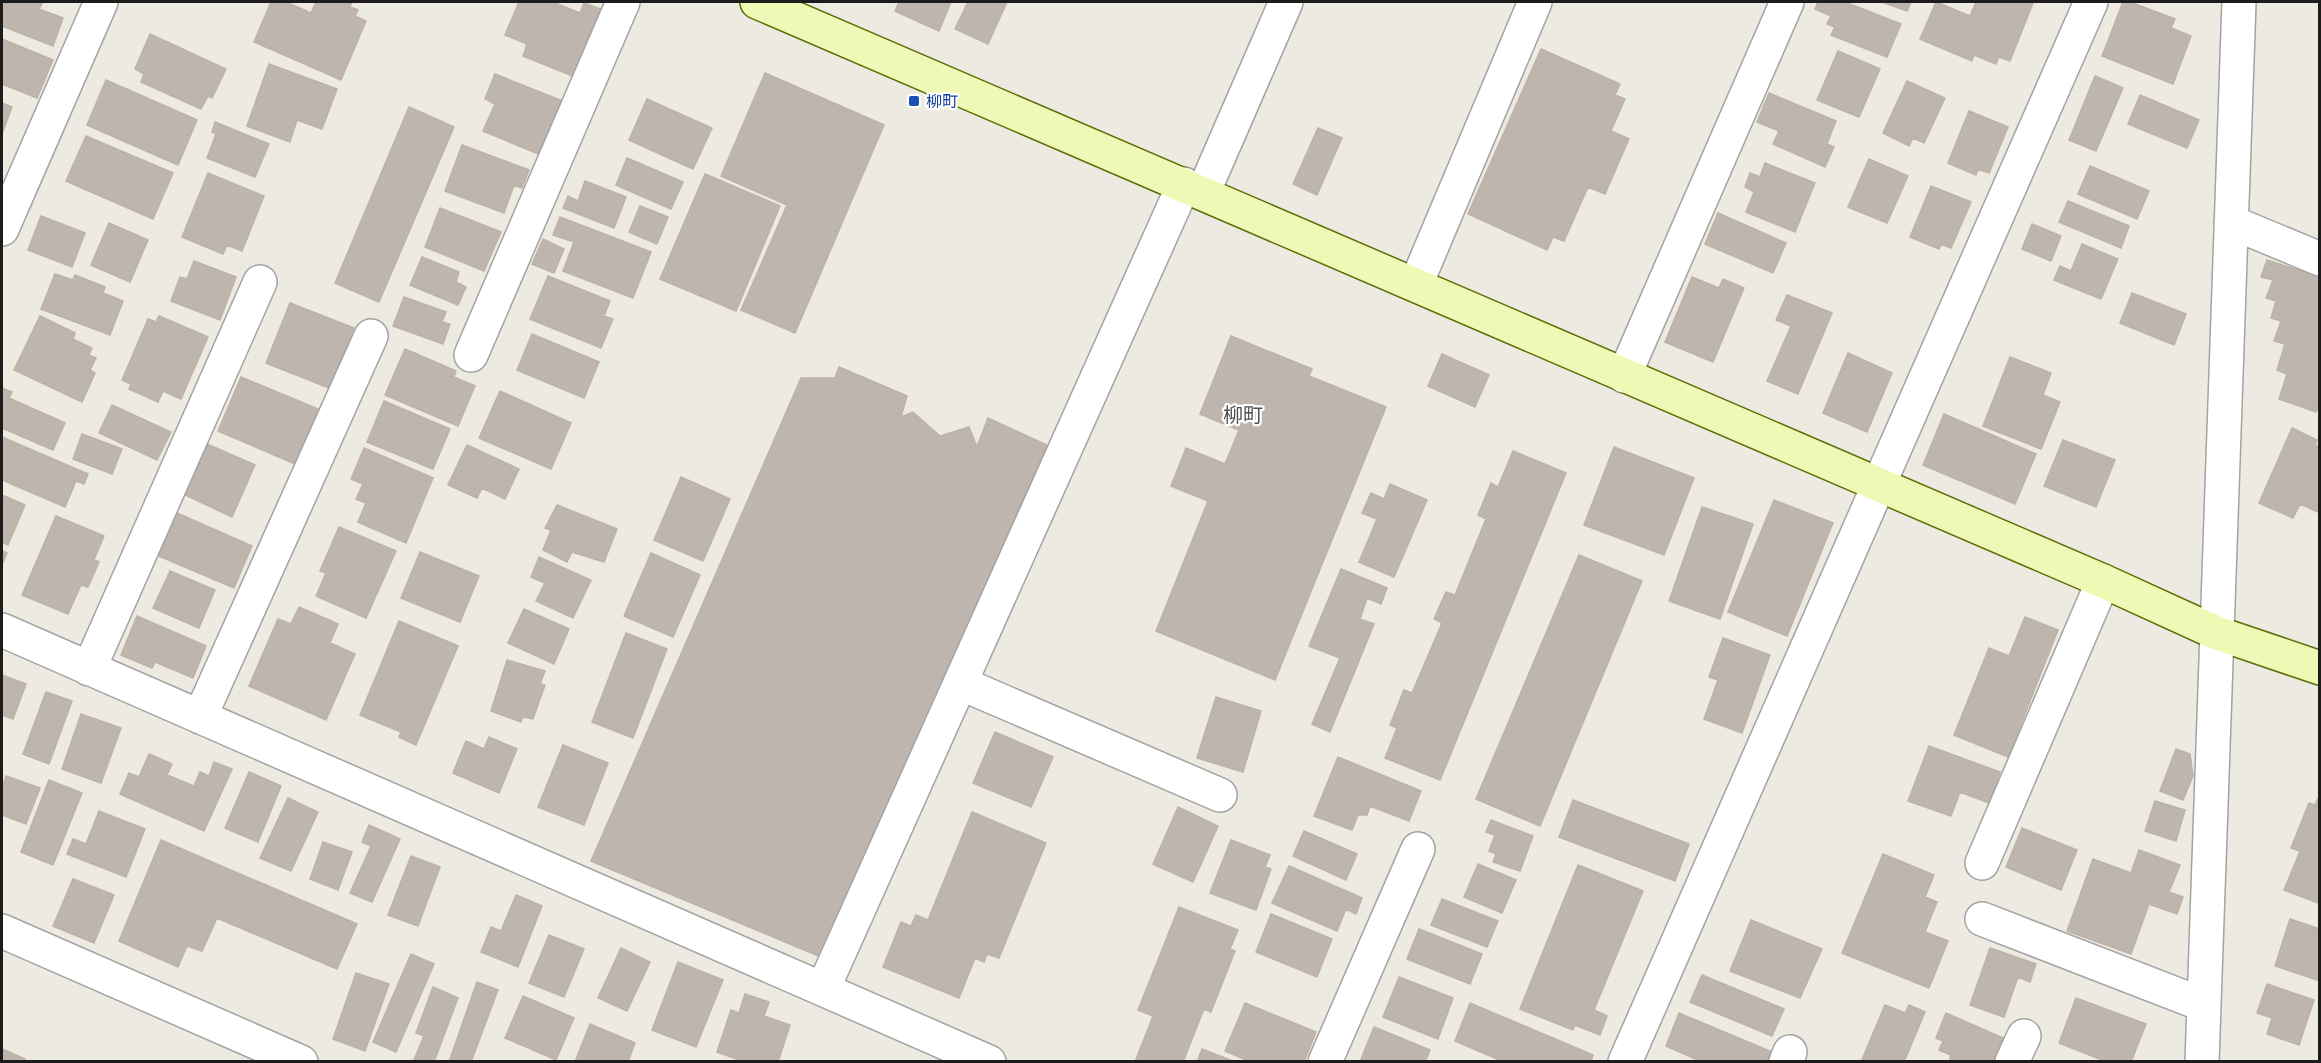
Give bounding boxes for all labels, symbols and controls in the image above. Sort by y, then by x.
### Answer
place label: 柳町 [926,92,958,111]
marker: 柳町 [907,94,921,108]
district label: 柳町 [1223,404,1263,427]

